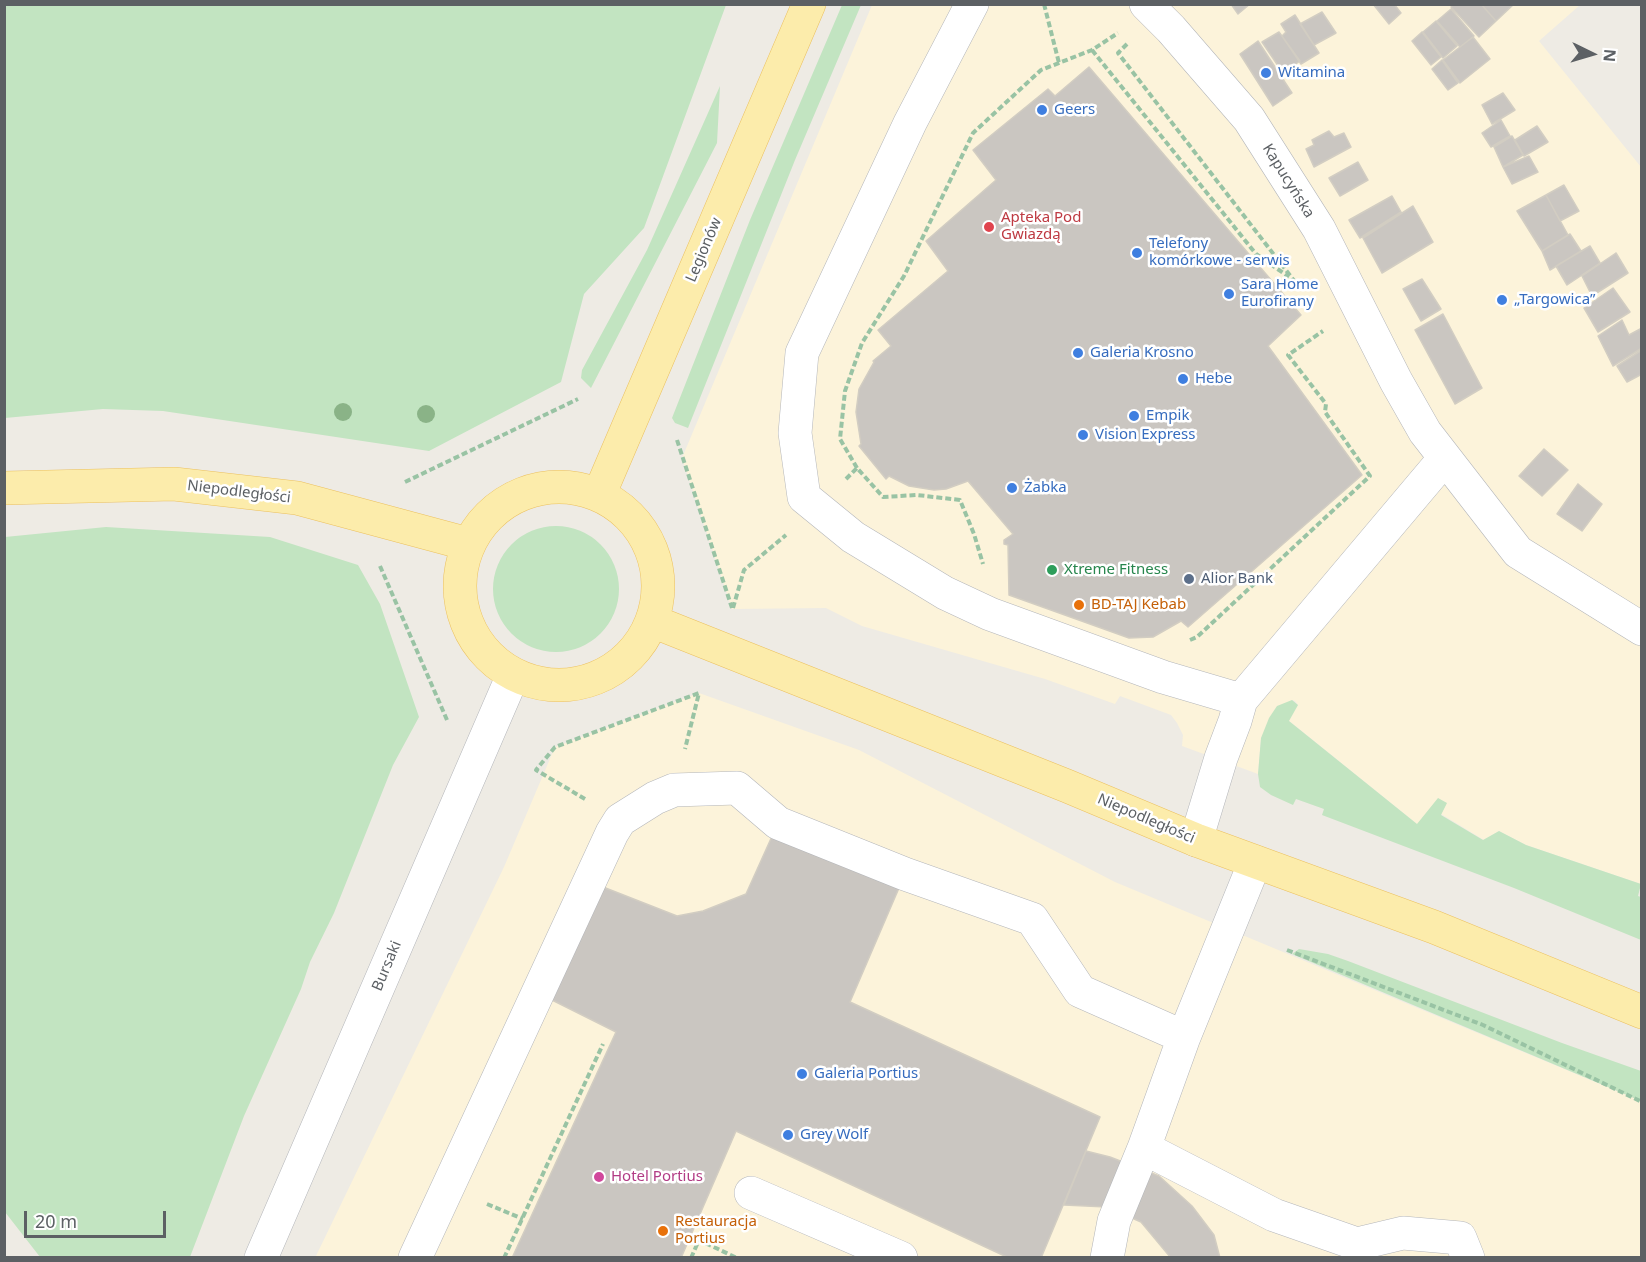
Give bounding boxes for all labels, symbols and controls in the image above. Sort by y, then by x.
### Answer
north arrow [1562,24,1622,84]
text: N [1598,48,1621,63]
place label: Witamina [1278,64,1345,82]
marker: Witamina [1259,66,1273,80]
place label: Geers [1054,101,1095,119]
marker: Geers [1035,103,1049,117]
street label: Kapucyńska [1258,141,1318,221]
place label: Apteka Pod Gwiazdą [1001,209,1081,244]
street label: Legionów [682,215,726,285]
marker: Apteka Pod Gwiazdą [982,220,996,234]
place label: Telefony komórkowe - serwis [1149,235,1290,270]
marker: Telefony komórkowe - serwis [1130,246,1144,260]
place label: Sara Home Eurofirany [1241,276,1319,311]
marker: Sara Home Eurofirany [1222,287,1236,301]
place label: „Targowica” [1514,291,1595,309]
marker: „Targowica” [1495,293,1509,307]
place label: Galeria Krosno [1090,344,1194,362]
marker: Galeria Krosno [1071,346,1085,360]
place label: Hebe [1195,370,1232,388]
marker: Hebe [1176,372,1190,386]
place label: Empik [1146,407,1189,425]
marker: Empik [1127,409,1141,423]
place label: Vision Express [1095,426,1195,444]
marker: Vision Express [1076,428,1090,442]
street label: Niepodległości [186,477,292,507]
place label: Żabka [1024,479,1067,497]
marker: Żabka [1005,481,1019,495]
place label: Xtreme Fitness [1064,561,1168,579]
marker: Xtreme Fitness [1045,563,1059,577]
place label: Alior Bank [1201,570,1273,588]
marker: Alior Bank [1182,572,1196,586]
place label: BD-TAJ Kebab [1091,596,1186,614]
marker: BD-TAJ Kebab [1072,598,1086,612]
street label: Niepodległości [1095,790,1197,848]
street label: Bursaki [368,938,406,994]
place label: Galeria Portius [814,1065,918,1083]
marker: Galeria Portius [795,1067,809,1081]
place label: Grey Wolf [800,1126,868,1144]
marker: Grey Wolf [781,1128,795,1142]
place label: Hotel Portius [611,1168,703,1186]
marker: Hotel Portius [592,1170,606,1184]
scale bar [27,1199,170,1237]
text: 20 m [35,1209,77,1233]
place label: Restauracja Portius [675,1213,757,1248]
marker: Restauracja Portius [656,1224,670,1238]

